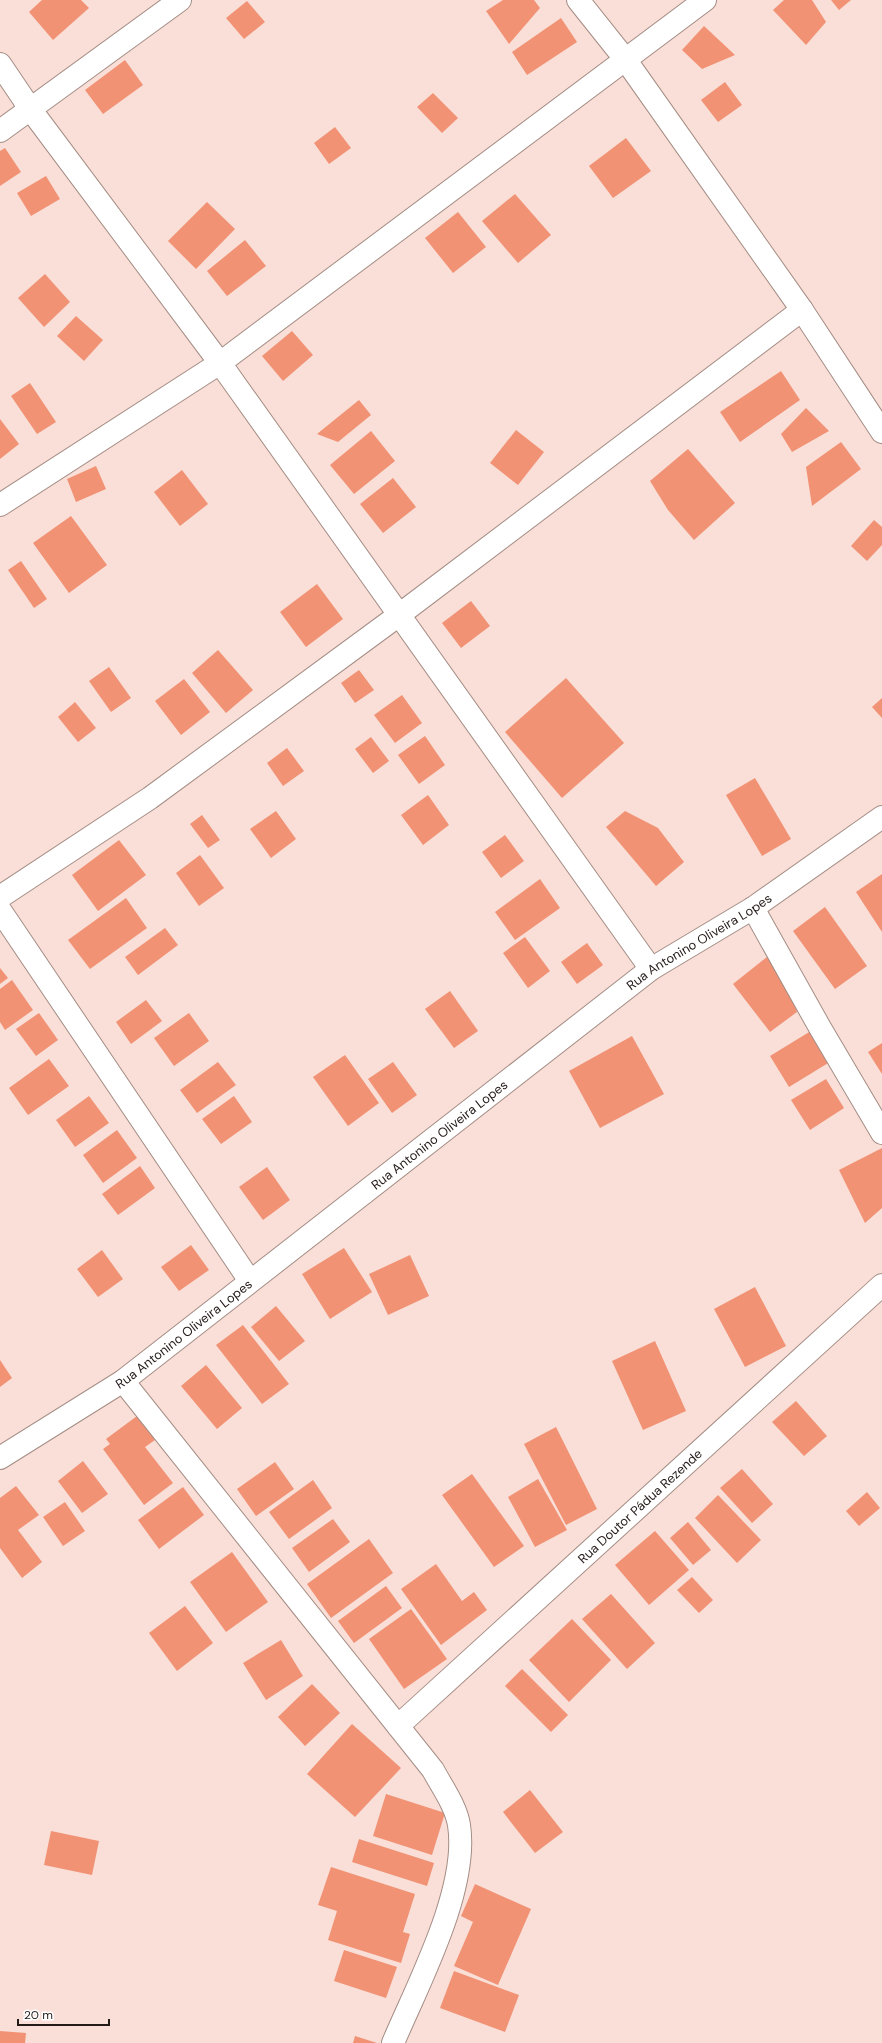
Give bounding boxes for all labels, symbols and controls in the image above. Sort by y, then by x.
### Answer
street label: Rua Antonino Oliveira Lopes [623,889,775,994]
street label: Rua Antonino Oliveira Lopes [367,1076,511,1193]
street label: Rua Antonino Oliveira Lopes [112,1275,255,1392]
street label: Rua Doutor Pádua Rezende [574,1445,705,1567]
scale bar [18,2001,109,2027]
text: 20 m [24,2007,53,2023]

